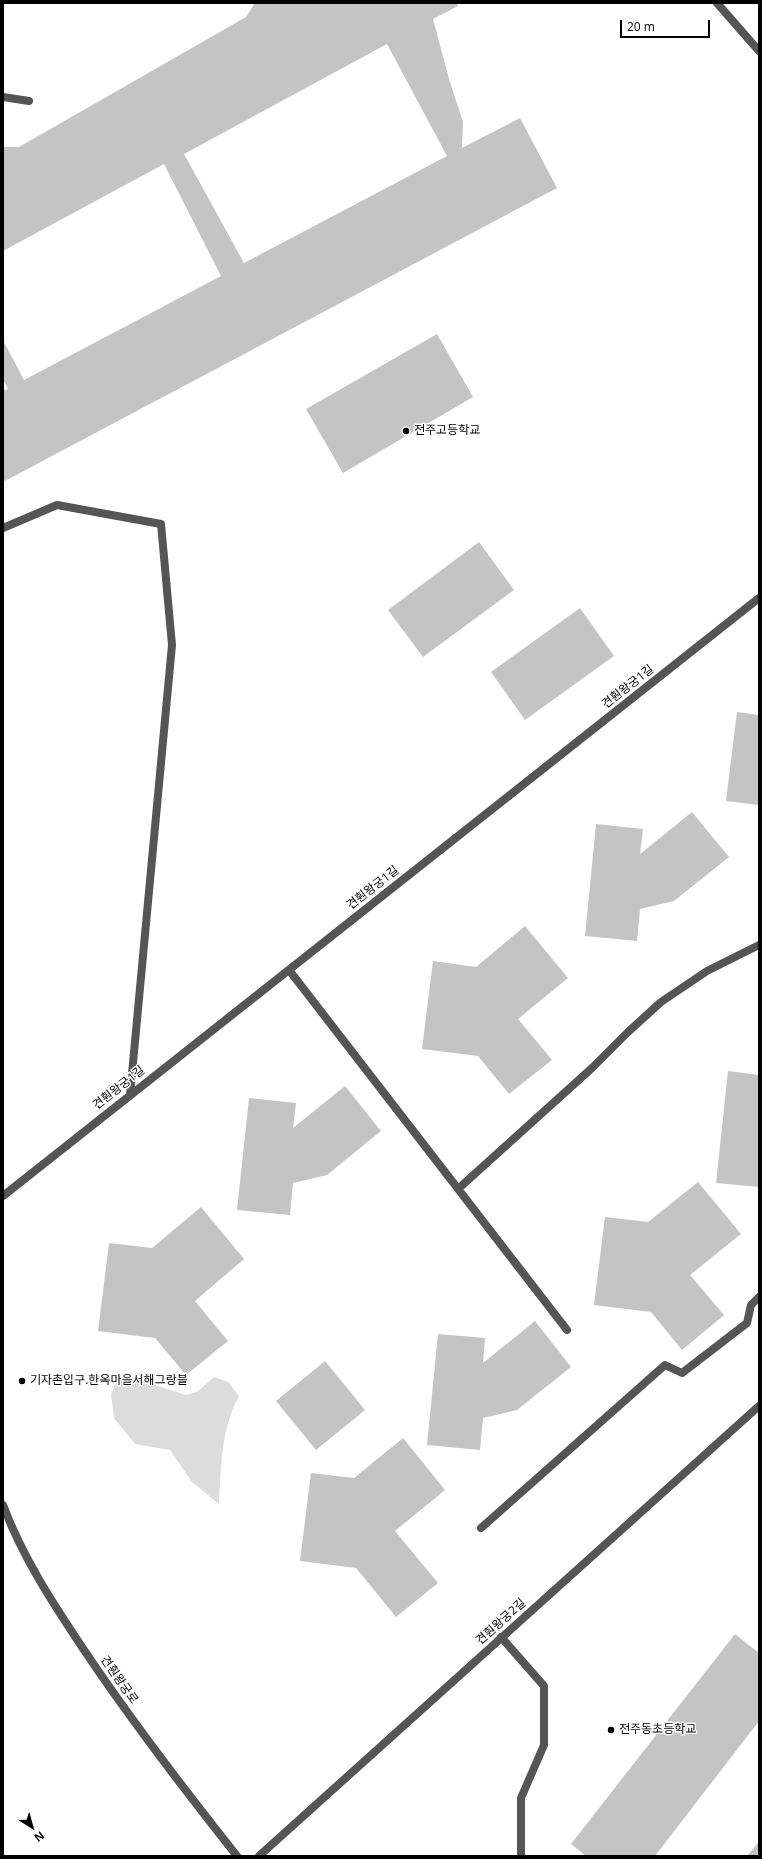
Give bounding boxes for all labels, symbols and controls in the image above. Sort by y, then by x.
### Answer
scale bar [622,12,712,38]
text: 20 m [627,18,655,35]
place label: 전주고등학교 [414,424,480,438]
marker: 전주고등학교 [401,426,411,436]
street label: 견훤왕궁1길 [599,662,657,712]
street label: 견훤왕궁1길 [344,863,402,913]
street label: 견훤왕궁1길 [90,1063,148,1113]
place label: 기자촌입구.한옥마을서해그랑블 [30,1374,188,1388]
marker: 기자촌입구.한옥마을서해그랑블 [17,1376,27,1386]
street label: 견훤왕궁2길 [473,1596,529,1648]
street label: 견훤왕궁로 [97,1653,141,1707]
place label: 전주동초등학교 [619,1723,696,1737]
marker: 전주동초등학교 [606,1725,616,1735]
north arrow [12,1807,52,1847]
text: N [31,1828,48,1846]

